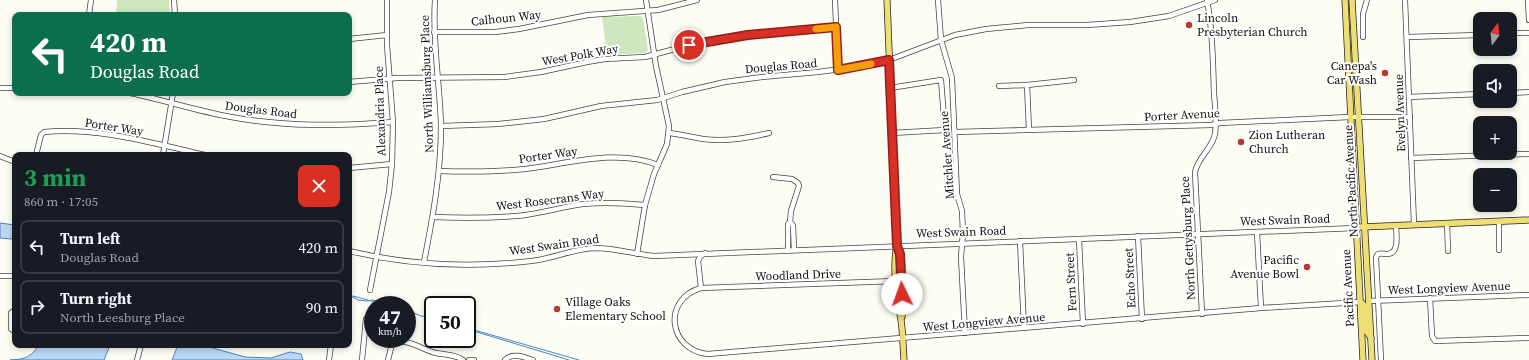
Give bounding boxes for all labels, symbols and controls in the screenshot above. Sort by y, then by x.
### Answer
street label: Calhoun Way [470,6,543,30]
place label: Lincoln Presbyterian Church [1197,10,1308,40]
north arrow [1473,12,1517,56]
map controls [1473,12,1517,212]
street label: North Williamsburg Place [417,15,437,153]
marker: Lincoln Presbyterian Church [1184,20,1194,30]
text: 420 m [90,23,167,61]
icon: left [24,28,76,80]
pin [672,28,706,62]
icon: arrive [678,34,700,56]
street label: West Polk Way [540,40,620,70]
street label: Douglas Road [744,55,818,77]
place label: Canepa's Car Wash [1327,58,1377,88]
text: Douglas Road [90,59,199,84]
button: sound [1473,64,1517,108]
street label: Alexandria Place [370,66,390,156]
marker: Canepa's Car Wash [1380,68,1390,78]
street label: Evelyn Avenue [1391,74,1409,152]
street label: Douglas Road [224,98,298,122]
street label: Porter Avenue [1144,105,1220,125]
street label: Mitchler Avenue [936,110,958,200]
street label: Porter Way [84,114,145,140]
button: + [1473,116,1517,160]
street label: North Pacific Avenue [1340,124,1362,238]
place label: Zion Lutheran Church [1249,127,1325,157]
marker: Zion Lutheran Church [1236,137,1246,147]
street label: Porter Way [518,143,579,167]
text: 3 min [24,161,86,194]
button: close [298,165,340,207]
button: − [1473,168,1517,212]
street label: North Gettysburg Place [1177,176,1199,300]
street label: West Rosecrans Way [495,185,606,215]
text: 860 m · 17:05 [24,193,98,210]
street label: West Swain Road [1239,210,1331,230]
street label: West Swain Road [915,222,1007,242]
text: Turn left [60,228,120,249]
street label: West Swain Road [508,231,600,259]
icon: left [26,236,48,258]
text: 420 m [298,237,338,258]
street label: Echo Street [1120,247,1140,309]
text: Douglas Road [60,249,139,266]
street label: Pacific Avenue [1338,249,1358,327]
street label: Fern Street [1061,252,1081,312]
place label: Pacific Avenue Bowl [1230,252,1299,282]
marker: Pacific Avenue Bowl [1302,262,1312,272]
street label: Woodland Drive [755,266,841,284]
position arrow [881,273,923,315]
street label: West Longview Avenue [1387,278,1511,298]
text: Turn right [60,288,132,309]
place label: Village Oaks Elementary School [565,294,666,324]
icon: right [26,296,48,318]
speed limit sign: 50 [424,296,476,348]
text: 90 m [306,297,338,318]
text: 47 [379,303,401,331]
marker: Village Oaks Elementary School [552,304,562,314]
text: North Leesburg Place [60,309,185,326]
street label: West Longview Avenue [922,309,1046,335]
text: km/h [378,325,402,338]

